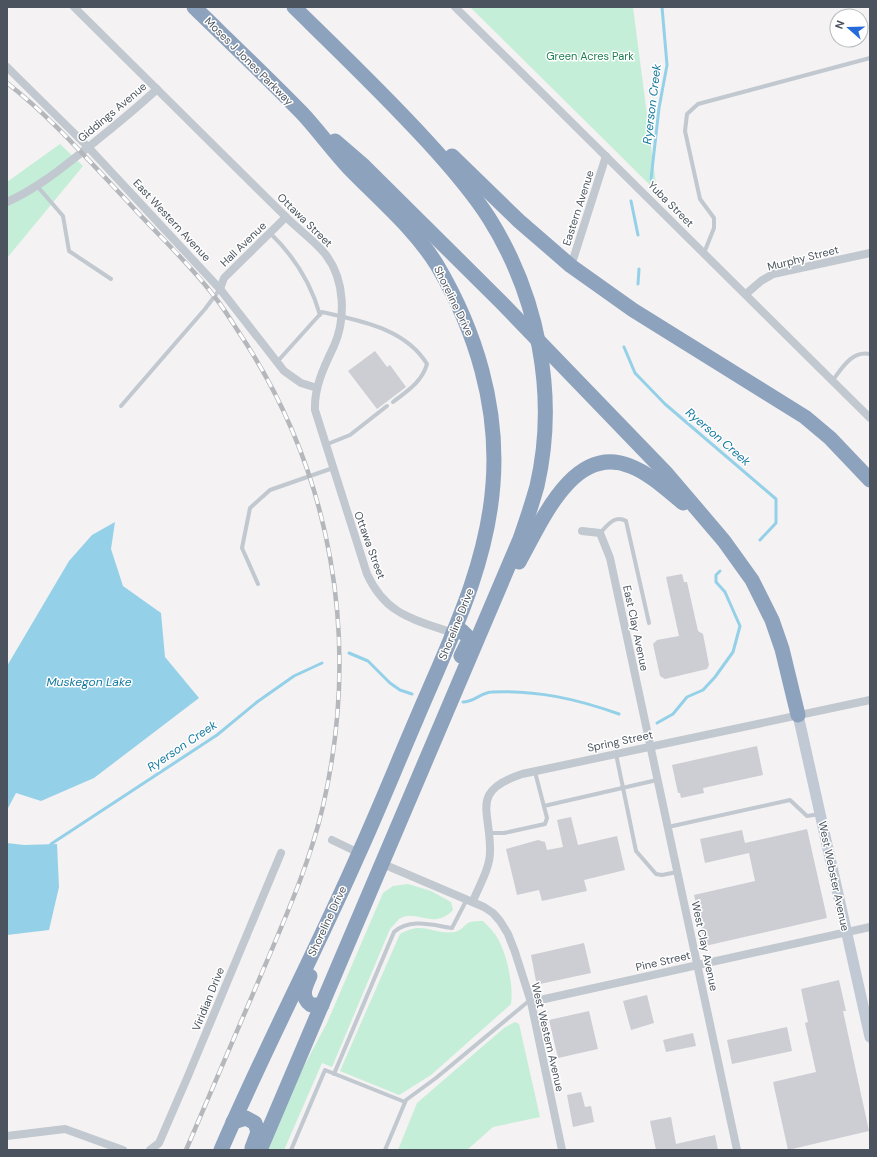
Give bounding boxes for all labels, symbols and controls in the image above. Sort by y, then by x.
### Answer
north arrow [829,8,869,48]
street label: Moses J Jones Parkway [202,14,296,108]
text: N [832,18,848,31]
park label: Green Acres Park [546,49,634,63]
water label: Ryerson Creek [639,62,665,145]
street label: Giddings Avenue [75,79,149,145]
street label: Eastern Avenue [559,168,597,248]
street label: East Western Avenue [130,176,214,264]
street label: Yuba Street [645,178,697,230]
street label: Ottawa Street [274,190,336,250]
street label: Hall Avenue [217,219,269,269]
street label: Murphy Street [766,242,840,274]
street label: Shoreline Drive [431,264,477,338]
water label: Ryerson Creek [682,404,754,470]
street label: Ottawa Street [351,509,389,581]
street label: East Clay Avenue [620,584,652,672]
street label: Shoreline Drive [435,586,477,662]
water label: Muskegon Lake [46,674,132,690]
water label: Ryerson Creek [144,716,221,775]
street label: Spring Street [586,727,654,755]
street label: West Webster Avenue [815,820,853,932]
street label: Shoreline Drive [305,884,349,958]
street label: West Clay Avenue [689,900,721,992]
street label: Pine Street [634,948,692,974]
street label: Viridian Drive [189,965,227,1033]
street label: West Western Avenue [529,981,567,1093]

